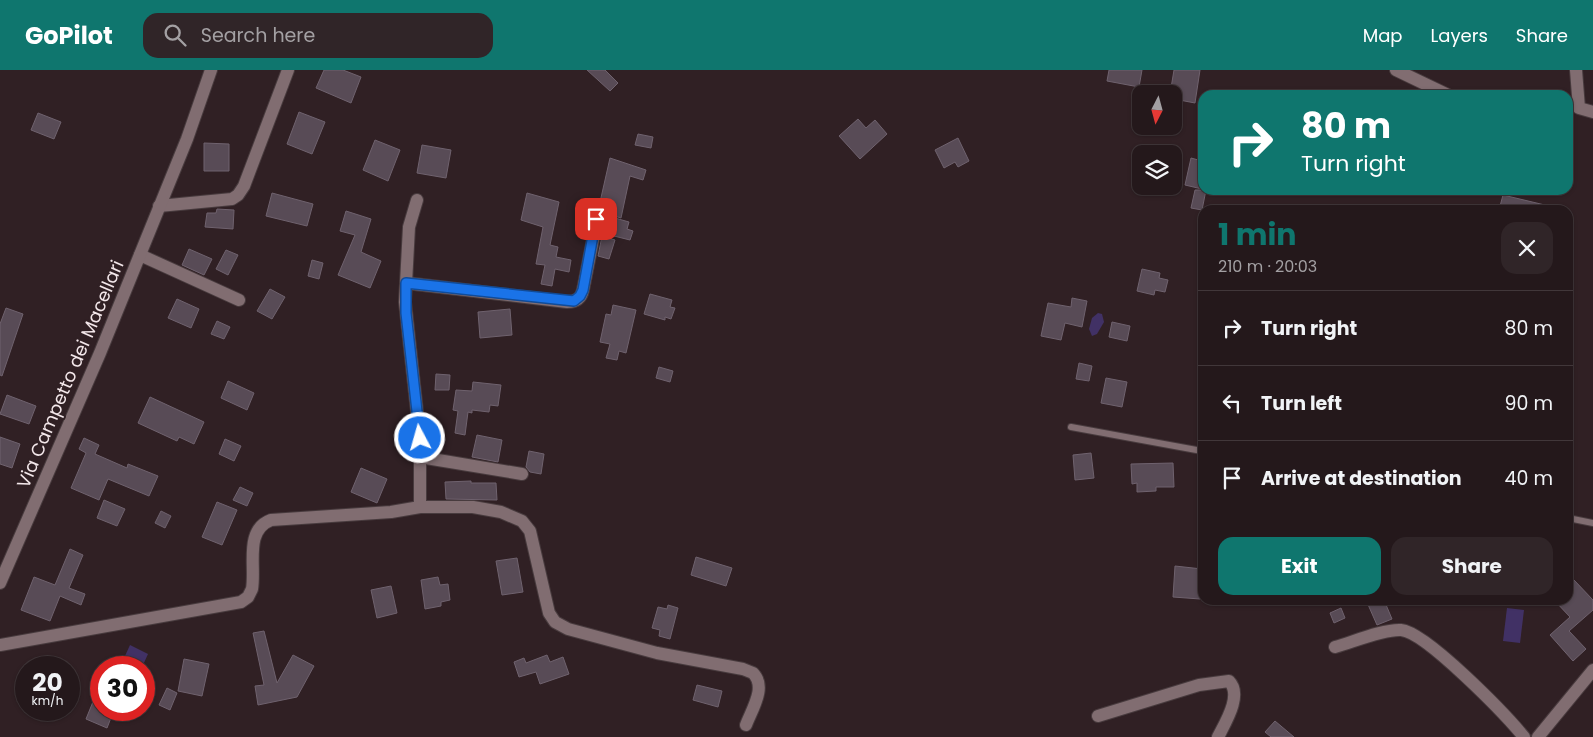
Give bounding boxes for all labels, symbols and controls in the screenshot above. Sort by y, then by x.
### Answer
search box [143,13,493,58]
text: GoPilot [25,19,113,52]
icon: search [161,21,189,49]
text: Search here [201,22,315,49]
text: Map [1363,23,1403,48]
text: Layers [1431,23,1488,48]
text: Share [1516,23,1568,48]
north arrow [1132,85,1182,135]
map controls [1132,85,1182,195]
text: 80 m [1301,101,1391,150]
icon: right [1218,110,1283,175]
button: layers [1132,145,1182,195]
text: Turn right [1301,148,1406,179]
pin [575,198,617,240]
icon: arrive [582,205,610,233]
text: 1 min [1218,213,1296,256]
button: close [1501,222,1553,274]
text: 210 m · 20:03 [1218,255,1317,278]
street label: Via Campetto dei Macellari [11,256,129,492]
icon: right [1218,314,1246,342]
text: Turn right [1261,315,1357,342]
text: 80 m [1504,315,1553,342]
icon: left [1218,389,1246,417]
text: Turn left [1261,390,1342,417]
text: 90 m [1504,390,1553,417]
position arrow [393,411,445,463]
icon: arrive [1218,464,1246,492]
text: Arrive at destination [1261,465,1462,492]
text: 40 m [1504,465,1553,492]
button: Exit [1218,537,1381,595]
button: Share [1391,537,1553,595]
speed limit sign: 30 [90,656,155,721]
text: 20 [32,665,63,700]
text: km/h [32,692,63,709]

